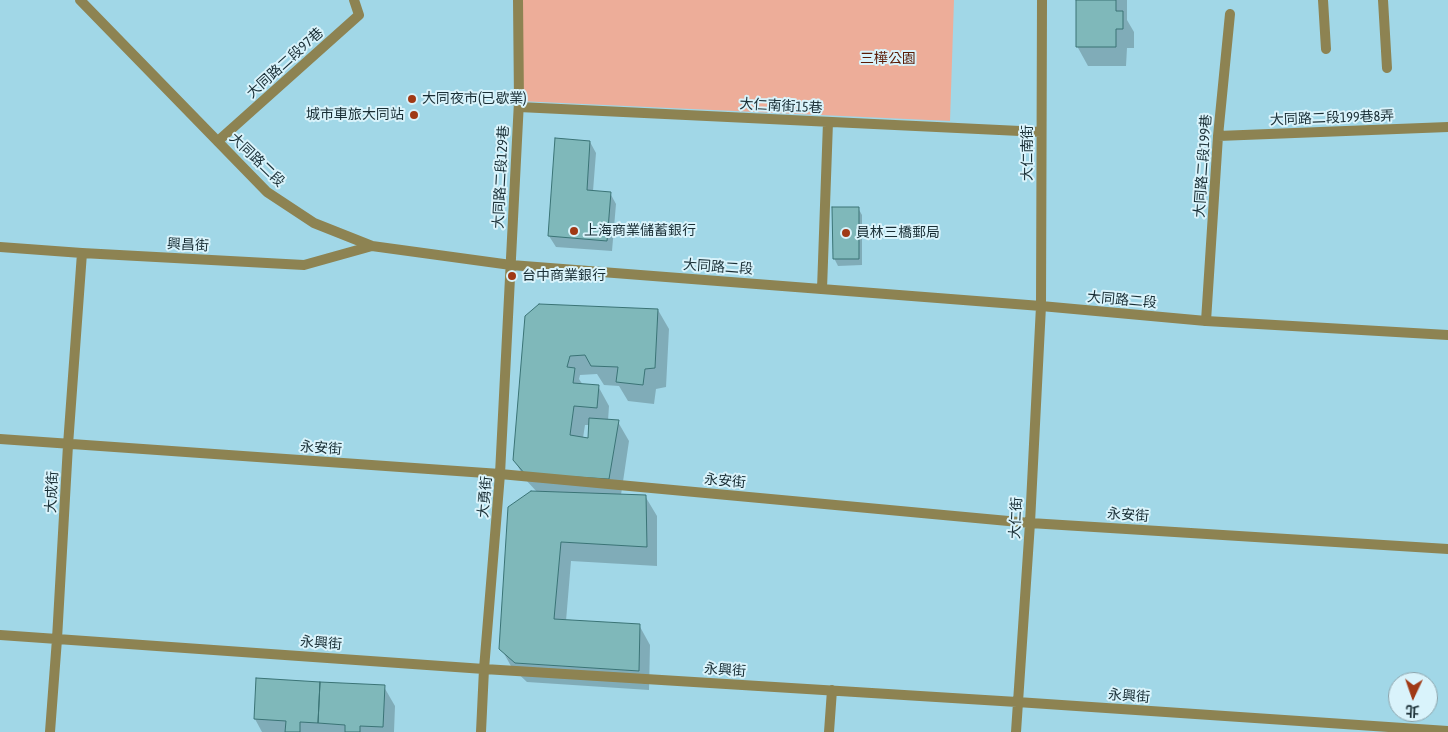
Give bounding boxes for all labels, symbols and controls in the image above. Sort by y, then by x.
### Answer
street label: 大同路二段97巷 [243,24,327,102]
park label: 三樺公園 [860,51,916,67]
place label: 大同夜市(已歇業) [422,91,527,107]
marker: 大同夜市(已歇業) [406,93,418,105]
street label: 大仁南街15巷 [739,95,823,117]
place label: 城市車旅大同站 [306,107,404,123]
street label: 大同路二段199巷8弄 [1270,107,1394,129]
marker: 城市車旅大同站 [408,109,420,121]
street label: 大同路二段199巷 [1191,114,1215,218]
street label: 大同路二段129巷 [490,125,512,229]
street label: 大仁南街 [1020,125,1036,181]
street label: 大同路二段 [226,130,288,190]
place label: 上海商業儲蓄銀行 [584,223,696,239]
marker: 上海商業儲蓄銀行 [568,225,580,237]
place label: 員林三橋郵局 [856,225,940,241]
marker: 員林三橋郵局 [840,227,852,239]
street label: 興昌街 [167,236,209,254]
street label: 大同路二段 [682,256,754,278]
place label: 台中商業銀行 [522,268,606,284]
marker: 台中商業銀行 [506,270,518,282]
street label: 大同路二段 [1086,289,1158,311]
street label: 永安街 [299,438,343,458]
street label: 大成街 [43,471,61,513]
street label: 永安街 [703,471,747,491]
street label: 大勇街 [475,475,495,519]
street label: 大仁街 [1007,497,1025,539]
street label: 永安街 [1106,505,1150,525]
street label: 永興街 [299,633,343,653]
street label: 永興街 [703,660,747,680]
north arrow [1388,672,1438,722]
street label: 永興街 [1107,686,1151,706]
text: 北 [1405,703,1420,719]

